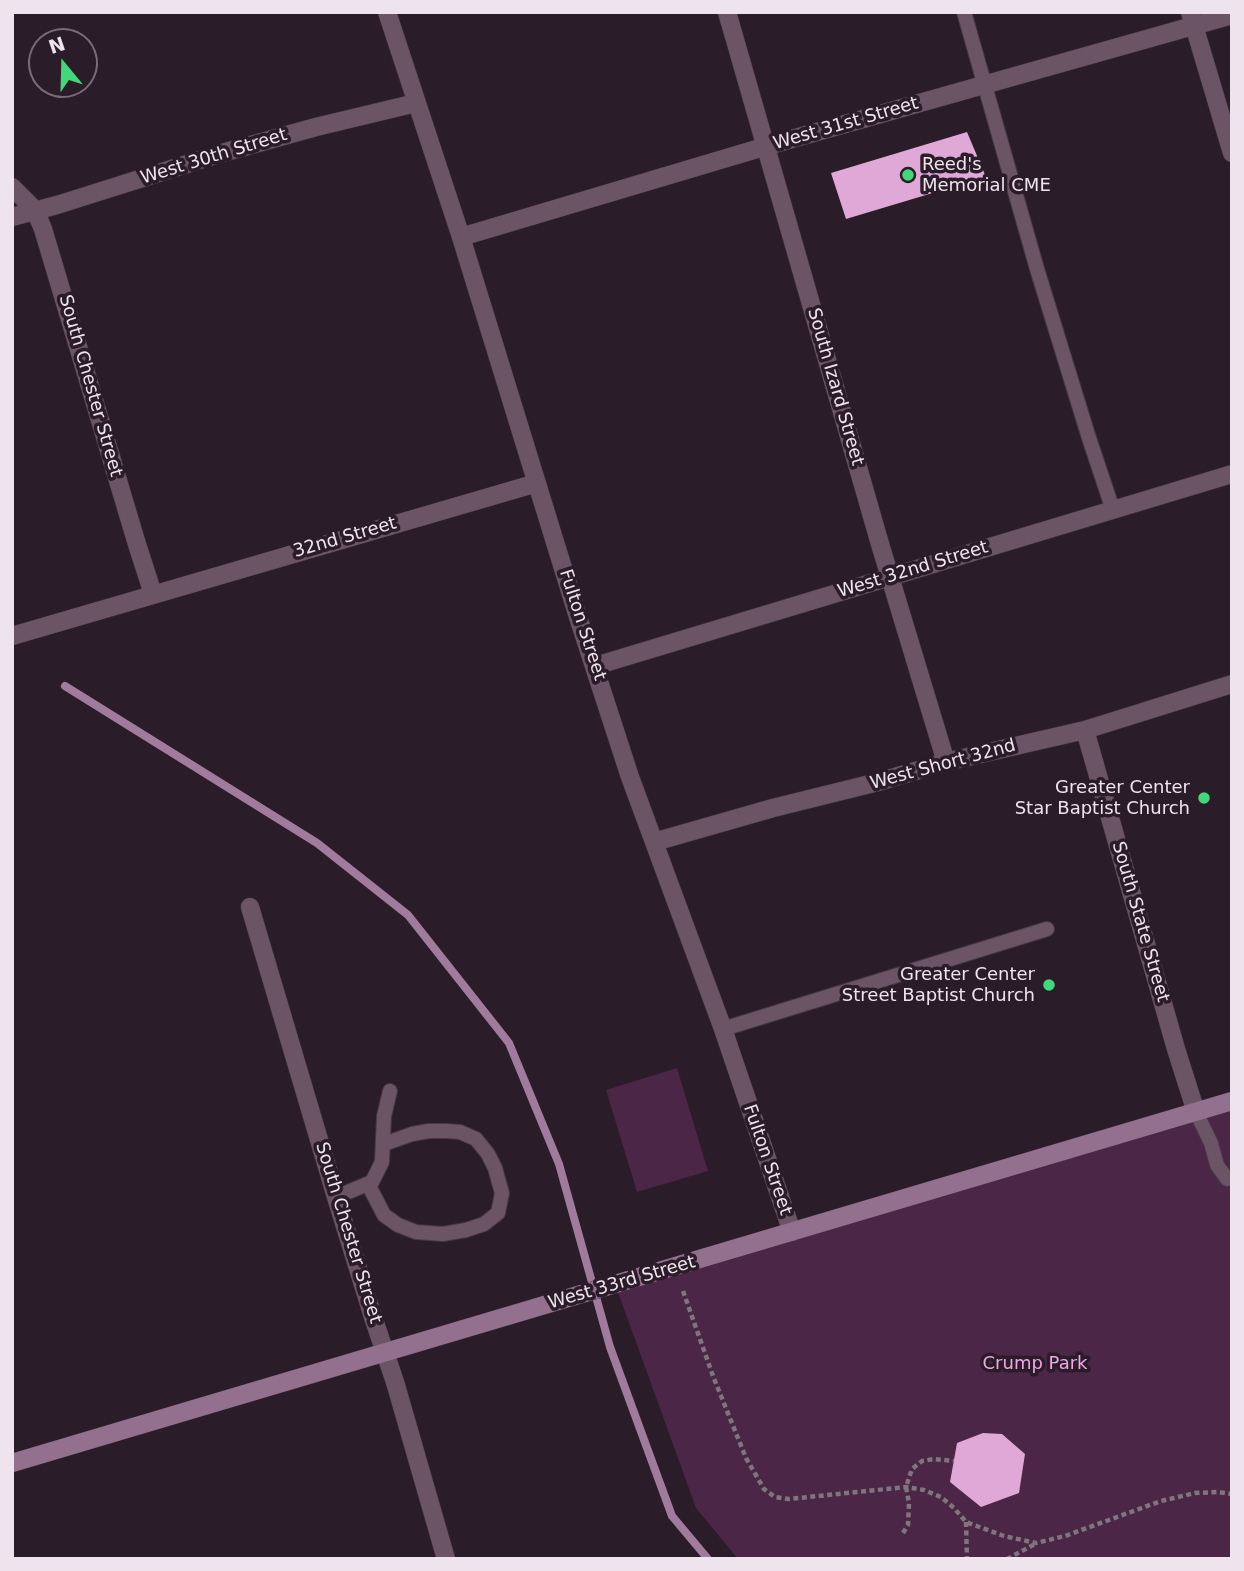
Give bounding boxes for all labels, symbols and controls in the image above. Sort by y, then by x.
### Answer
north arrow [28,28,98,98]
text: N [46,32,68,58]
street label: West 31st Street [771,93,921,155]
street label: West 30th Street [138,124,290,190]
place label: Reed's Memorial CME [922,154,1051,196]
marker: Reed's Memorial CME [900,167,916,183]
street label: South Chester Street [54,292,126,480]
street label: South Izard Street [802,306,868,468]
street label: 32nd Street [291,513,399,563]
street label: West 32nd Street [835,537,991,603]
street label: Fulton Street [554,567,610,683]
street label: West Short 32nd [868,735,1018,795]
place label: Greater Center Star Baptist Church [1015,777,1190,820]
marker: Greater Center Star Baptist Church [1196,790,1212,806]
street label: South State Street [1107,839,1173,1005]
place label: Greater Center Street Baptist Church [842,964,1035,1006]
marker: Greater Center Street Baptist Church [1041,977,1057,993]
street label: Fulton Street [738,1102,796,1218]
street label: South Chester Street [310,1140,386,1326]
street label: West 33rd Street [546,1252,698,1314]
park label: Crump Park [983,1353,1087,1375]

